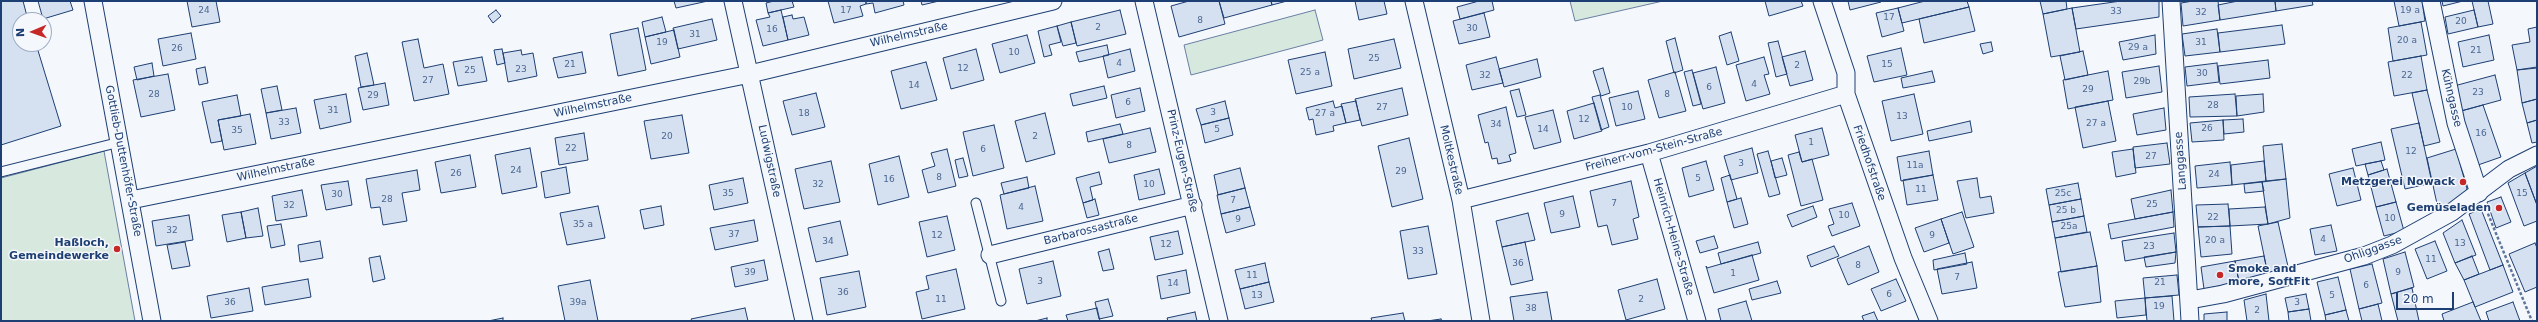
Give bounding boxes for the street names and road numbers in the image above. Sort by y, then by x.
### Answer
street label: Wilhelmstraße [869,20,949,50]
street label: Kühngasse [2438,68,2464,128]
street label: Gottlieb-Duttenhöfer-Straße [102,84,144,238]
street label: Wilhelmstraße [553,91,633,121]
street label: Prinz-Eugen-Straße [1164,108,1200,214]
street label: Ludwigstraße [755,123,783,199]
street label: Friedhofstraße [1850,123,1888,203]
street label: Moltkestraße [1437,124,1465,196]
street label: Freiherr-vom-Stein-Straße [1584,125,1724,175]
street label: Langgasse [2172,131,2190,191]
street label: Wilhelmstraße [236,155,316,185]
street label: Heinrich-Heine-Straße [1650,177,1696,297]
street label: Barbarossastraße [1042,212,1140,248]
street label: Ohliggasse [2342,233,2404,267]

